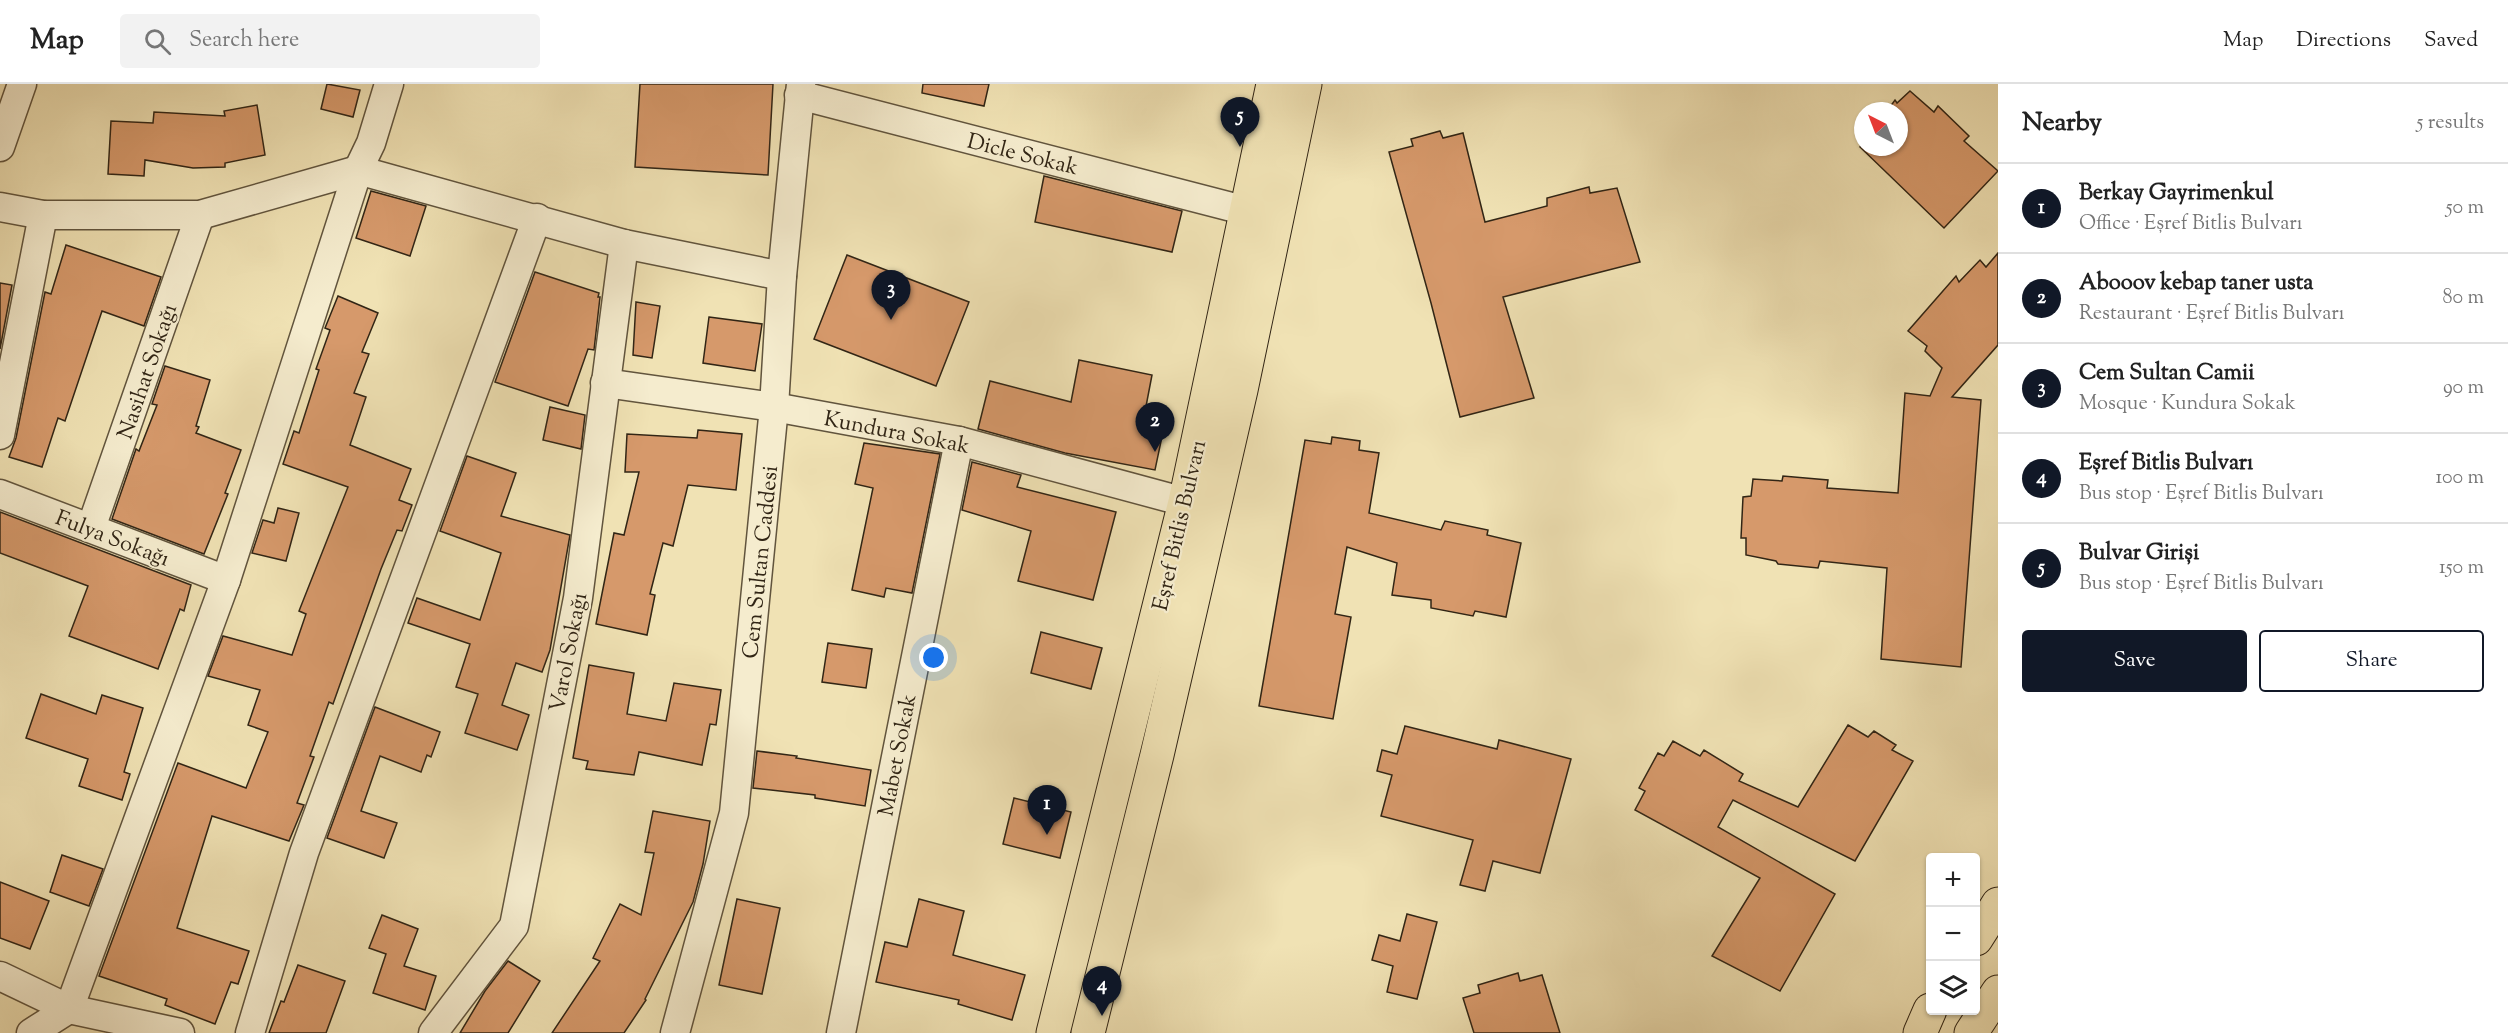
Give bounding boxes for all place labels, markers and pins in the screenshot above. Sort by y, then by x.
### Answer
pin: 5 [1220,98,1260,147]
pin: 3 [872,270,910,320]
pin: 2 [1136,402,1174,452]
pin: 1 [1028,786,1066,835]
pin: 4 [1082,966,1122,1016]

